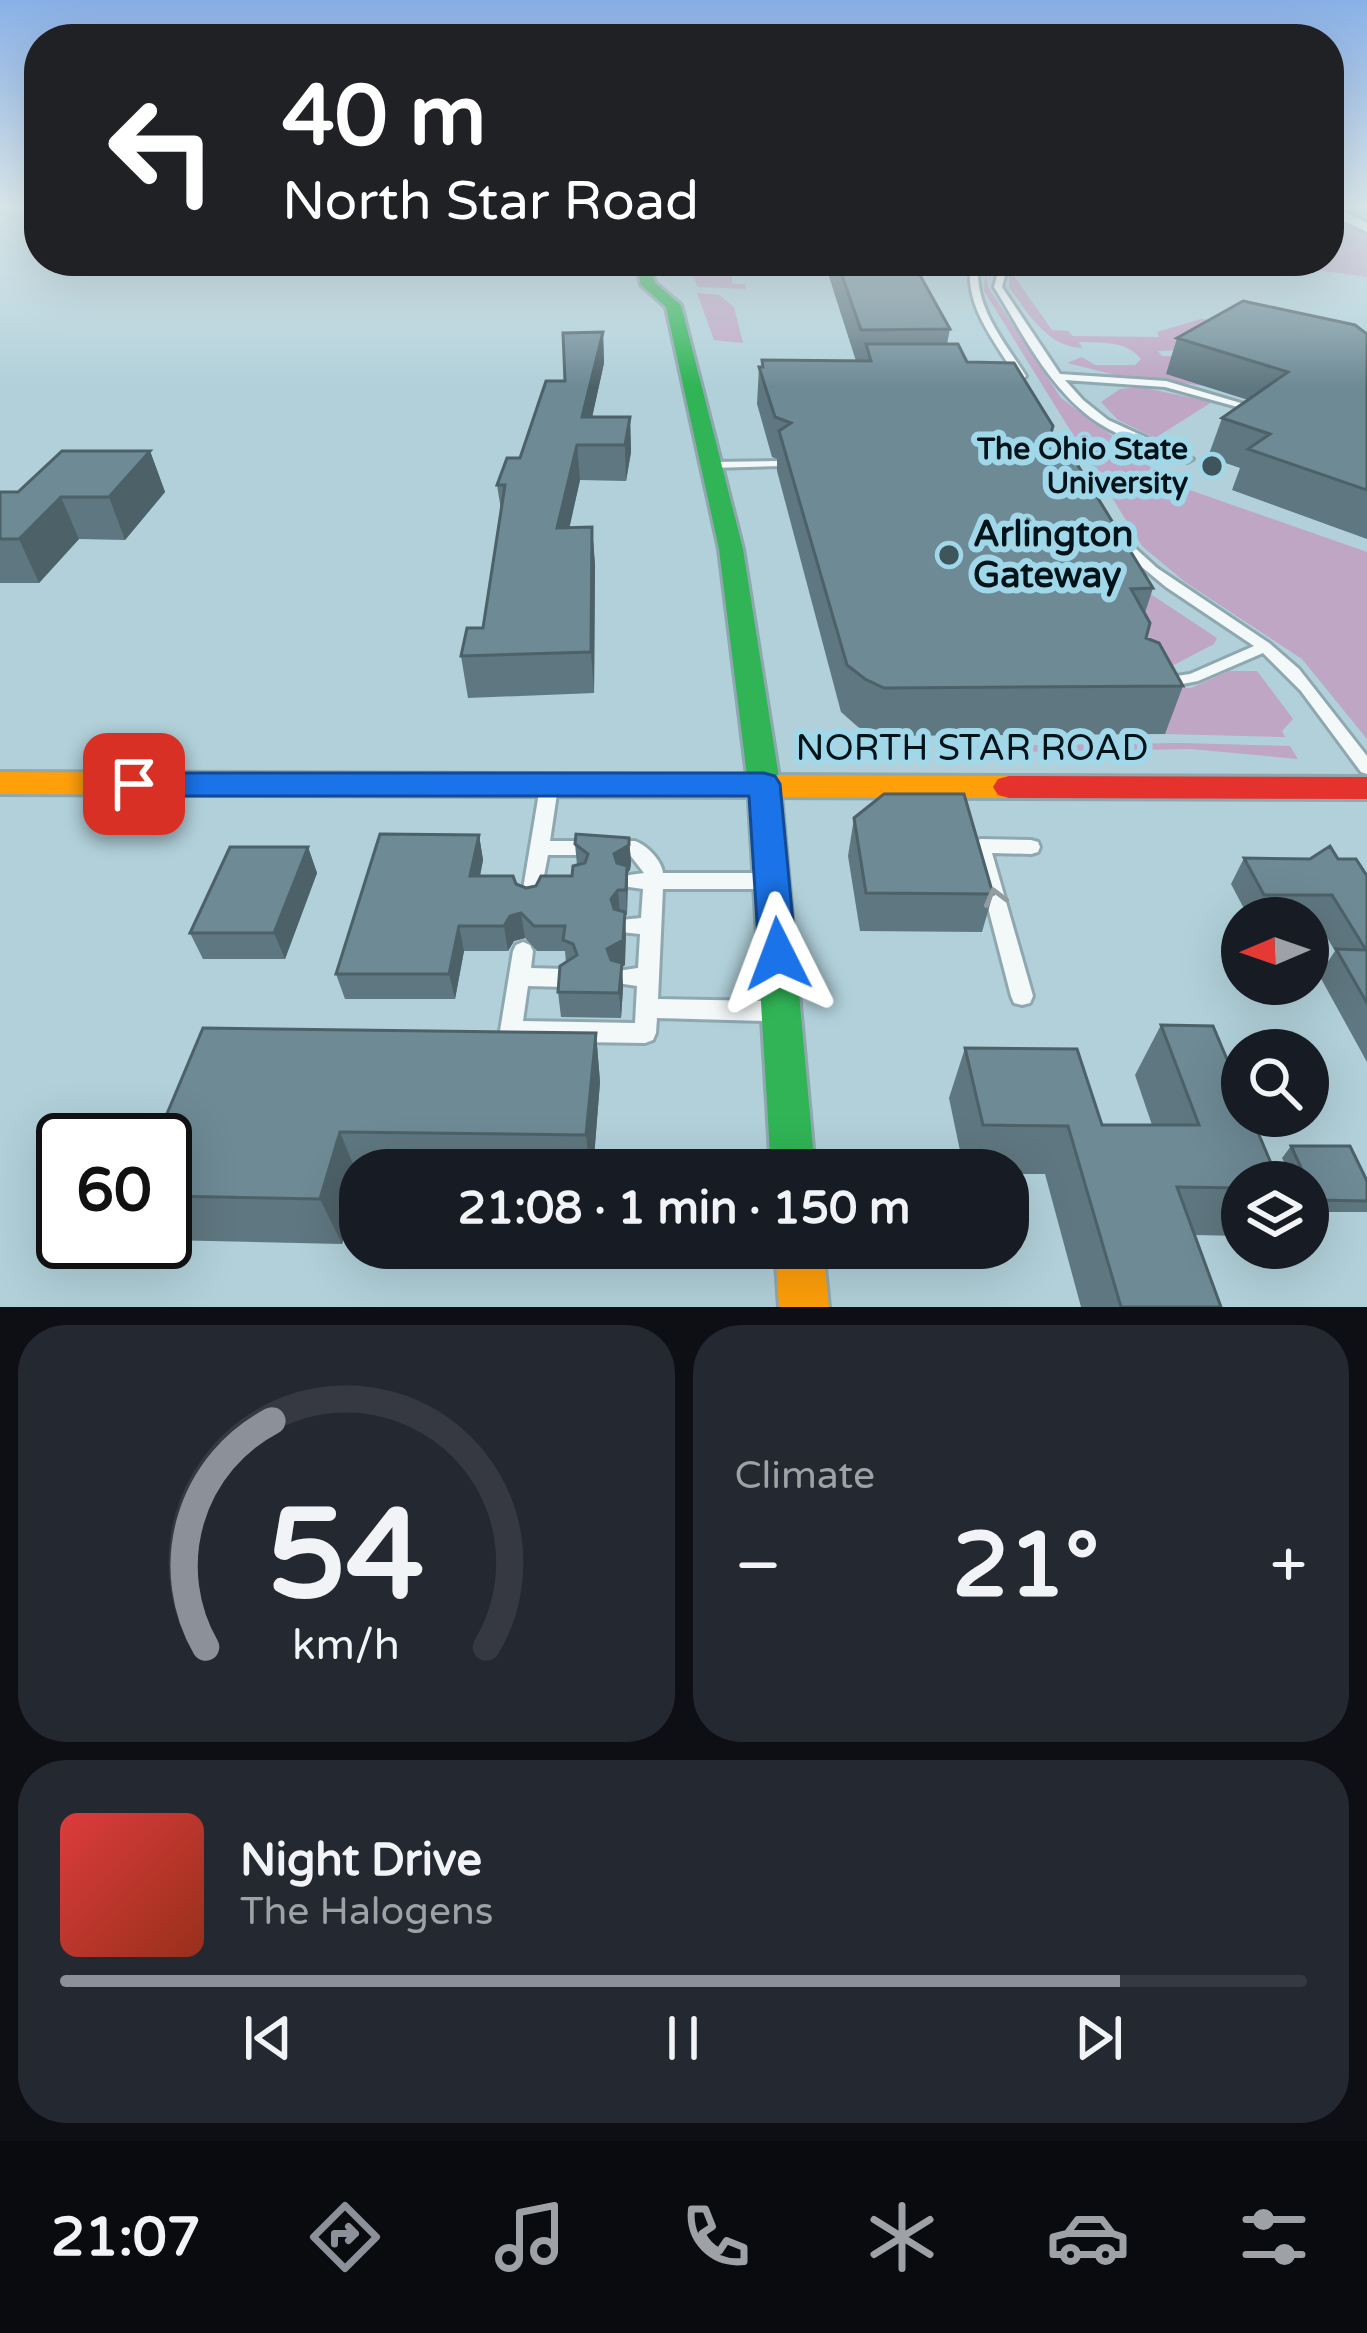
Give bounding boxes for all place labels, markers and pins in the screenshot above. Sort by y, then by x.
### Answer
place label: The Ohio State University [976,431,1188,502]
marker: The Ohio State University [1199,453,1225,479]
place label: Arlington Gateway [973,513,1133,597]
marker: Arlington Gateway [936,542,962,568]
pin [83,733,185,835]

